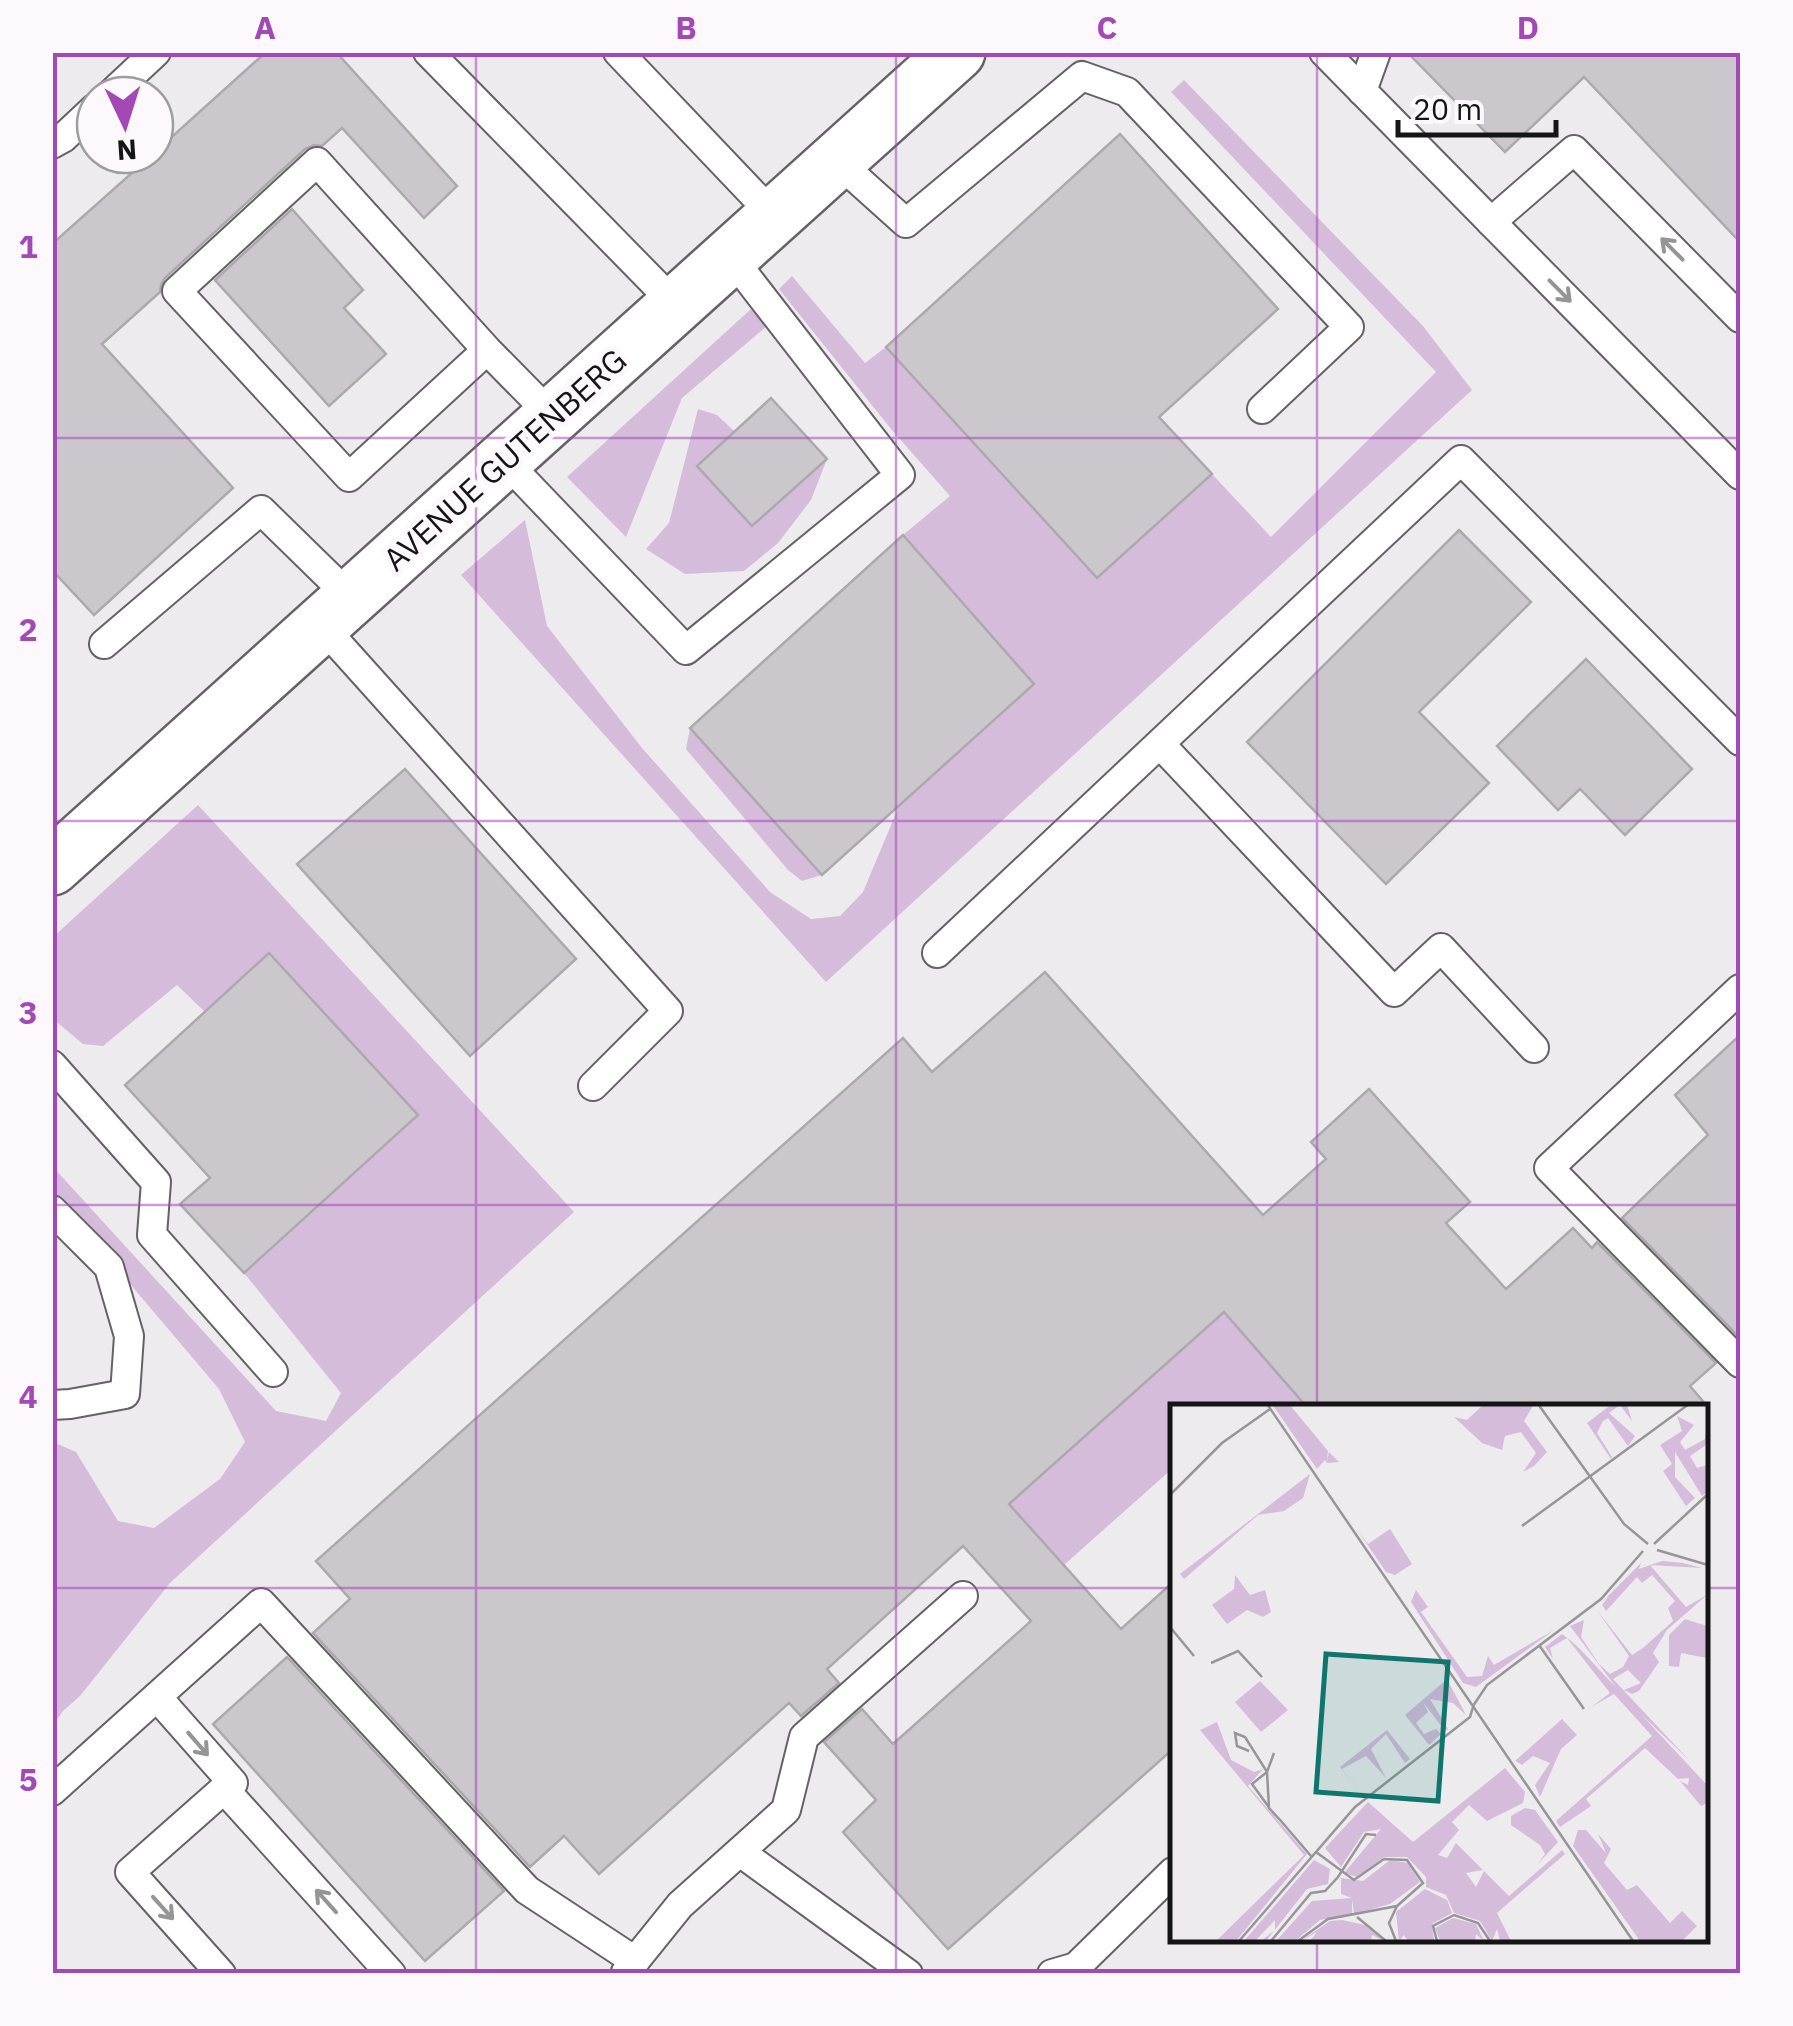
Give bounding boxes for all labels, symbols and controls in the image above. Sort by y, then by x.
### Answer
text: A [254,6,276,48]
text: B [675,6,697,48]
text: C [1097,6,1117,48]
text: D [1517,6,1539,48]
north arrow [75,75,175,175]
scale bar [1398,75,1556,137]
text: 20 m [1413,89,1482,128]
text: N [115,131,138,170]
text: 1 [18,225,38,267]
one-way arrow [1660,238,1684,262]
one-way arrow [1547,279,1571,303]
street label: AVENUE GUTENBERG [374,339,635,580]
text: 2 [18,608,38,650]
text: 3 [18,991,38,1033]
text: 4 [18,1375,38,1417]
inset map [1170,1404,1708,1941]
one-way arrow [187,1731,210,1756]
text: 5 [18,1758,38,1800]
one-way arrow [315,1889,338,1914]
one-way arrow [151,1895,174,1920]

